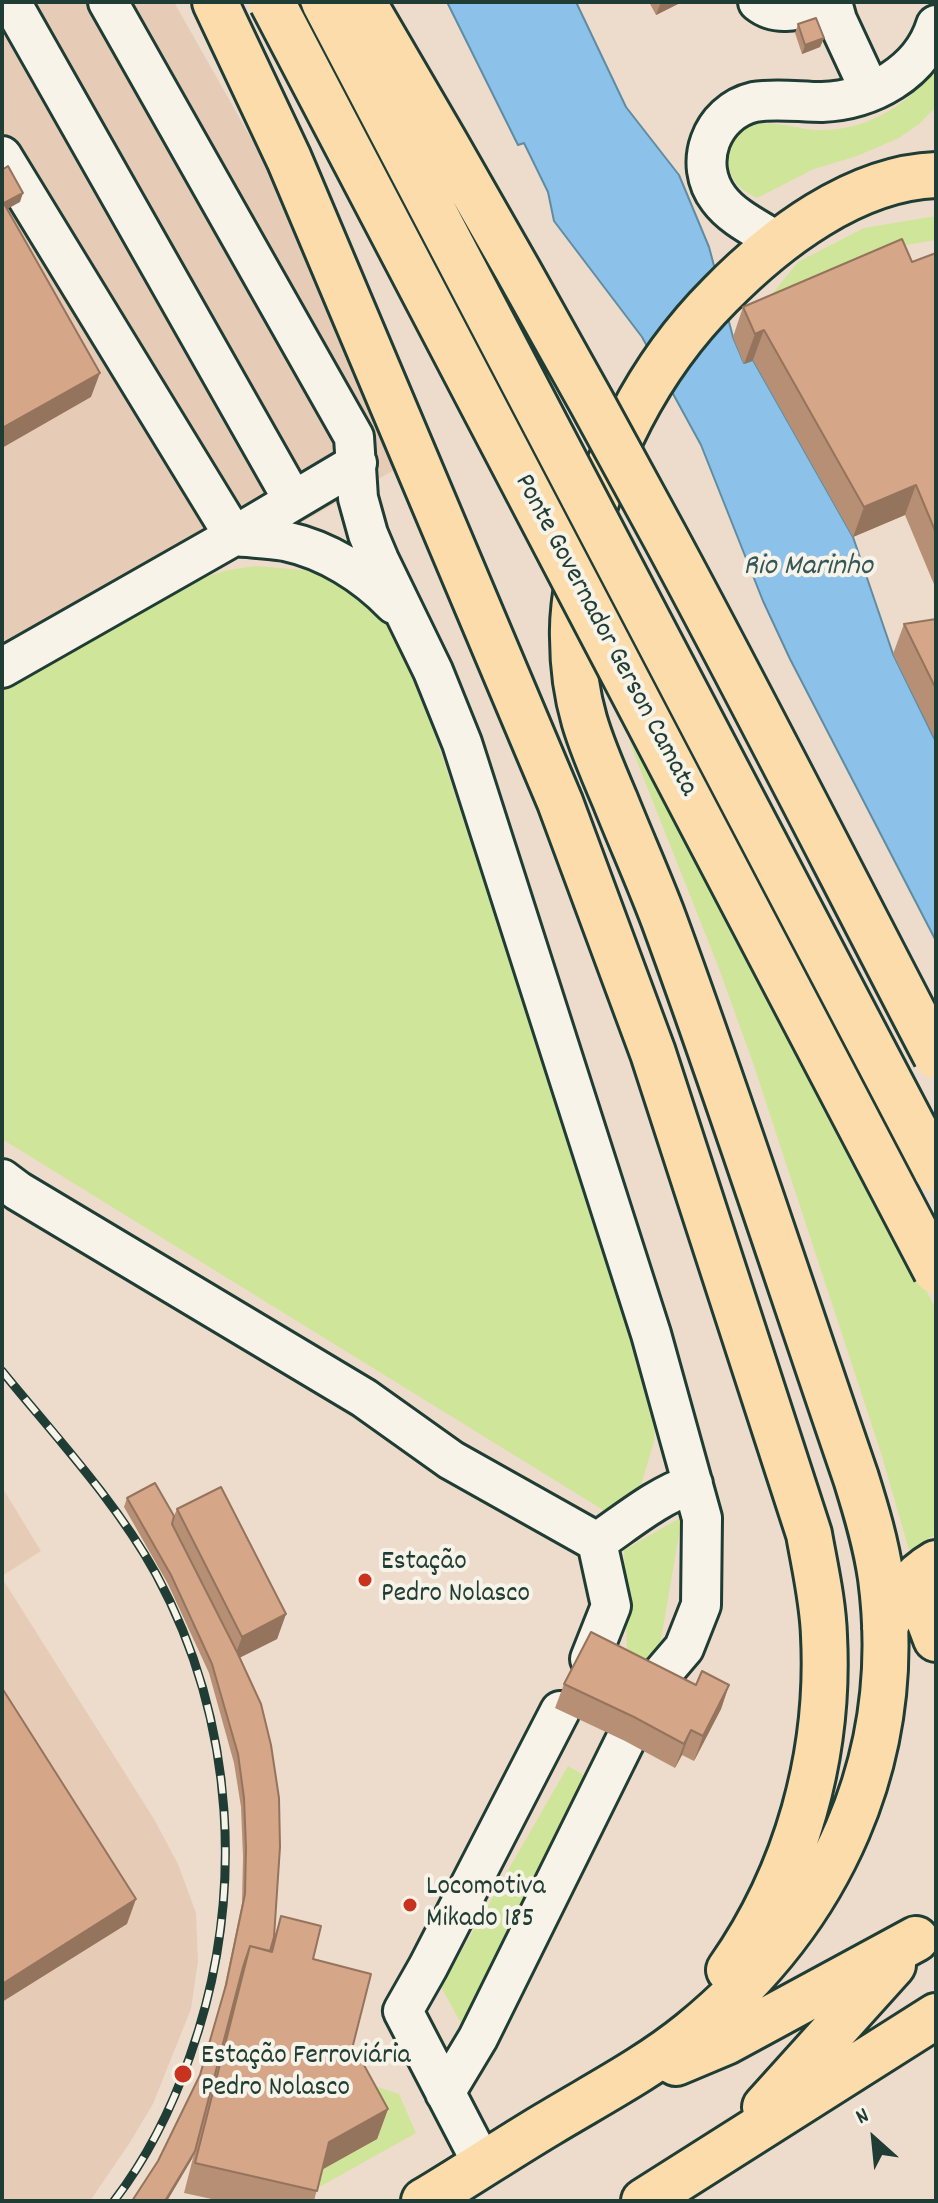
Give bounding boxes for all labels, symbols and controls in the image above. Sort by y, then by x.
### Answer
street label: Ponte Governador Gerson Camata [505,469,703,803]
water label: Rio Marinho [743,551,873,587]
place label: Estação Pedro Nolasco [381,1547,530,1613]
marker: Estação Pedro Nolasco [356,1571,374,1589]
place label: Locomotiva Mikado 185 [426,1872,546,1938]
marker: Locomotiva Mikado 185 [401,1896,419,1914]
place label: Estação Ferroviária Pedro Nolasco [201,2041,411,2107]
marker: Estação Ferroviária Pedro Nolasco [172,2063,194,2085]
north arrow [834,2099,914,2179]
text: N [851,2101,875,2133]

